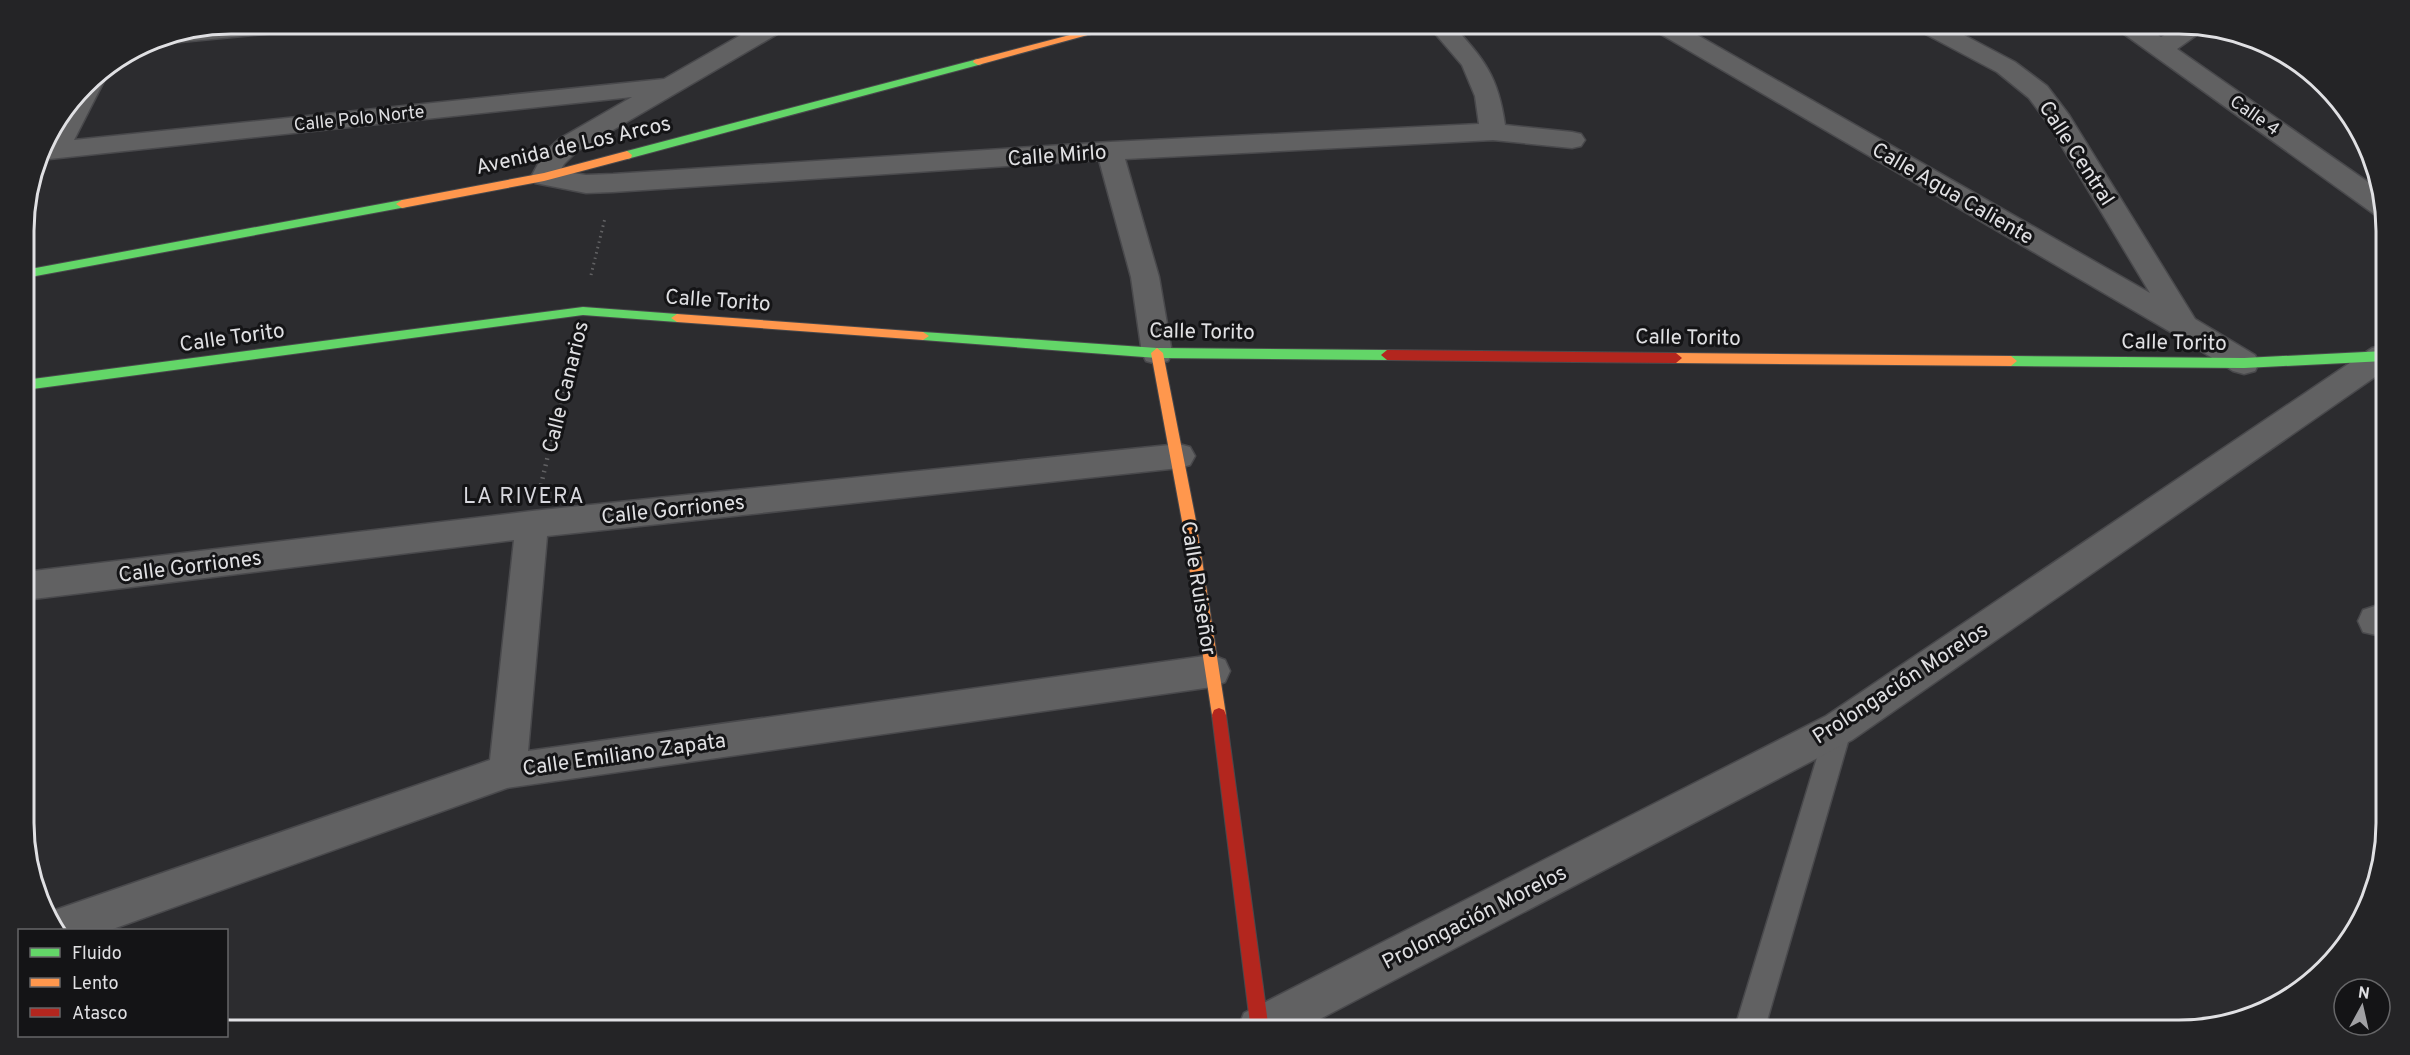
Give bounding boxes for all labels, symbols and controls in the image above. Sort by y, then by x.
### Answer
street label: Calle 4 [2225,91,2284,142]
street label: Calle Central [2032,96,2120,211]
street label: Calle Polo Norte [293,101,426,138]
street label: Avenida de Los Arcos [473,111,674,182]
street label: Calle Agua Caliente [1867,137,2038,252]
street label: Calle Mirlo [1007,140,1108,173]
street label: Calle Torito [664,284,772,319]
street label: Calle Torito [178,318,286,359]
street label: Calle Torito [1149,318,1255,347]
street label: Calle Canarios [537,319,596,456]
street label: Calle Torito [1635,324,1741,353]
street label: Calle Torito [2121,329,2227,358]
district label: LA RIVERA [463,484,585,511]
street label: Calle Gorriones [600,490,746,531]
street label: Calle Ruiseñor [1174,519,1221,657]
street label: Calle Gorriones [117,545,263,590]
street label: Prolongación Morelos [1808,617,1994,751]
street label: Calle Emiliano Zapata [521,728,728,783]
street label: Prolongación Morelos [1378,860,1572,977]
legend [18,929,228,1037]
text: Fluido [72,943,122,966]
text: Lento [72,973,118,996]
north arrow [2332,977,2392,1037]
text: N [2357,983,2371,1005]
text: Atasco [72,1003,128,1026]

